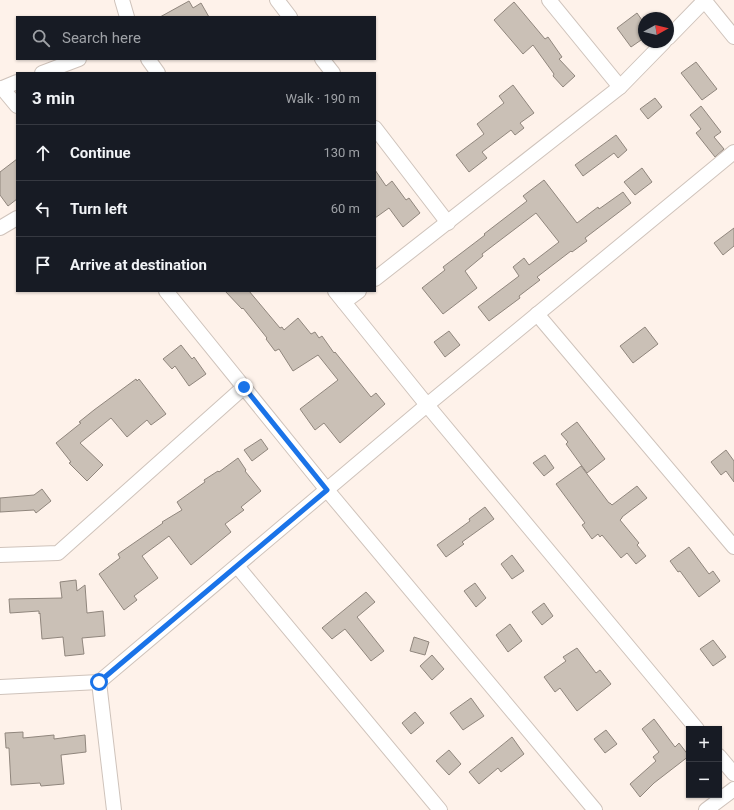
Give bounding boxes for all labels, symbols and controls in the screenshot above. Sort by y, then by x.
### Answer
north arrow [638,12,674,48]
search box [16,16,376,60]
icon: search [30,27,52,49]
text: Search here [62,29,141,47]
text: 3 min [32,88,75,108]
text: Walk · 190 m [285,91,360,106]
icon: ahead [32,142,54,164]
text: Continue [70,144,131,162]
text: 130 m [323,145,360,160]
icon: left [32,198,54,220]
text: Turn left [70,200,127,218]
text: 60 m [331,201,360,216]
icon: arrive [32,254,54,276]
text: Arrive at destination [70,256,207,274]
route end [235,378,253,396]
route start [90,673,108,691]
map controls [686,726,722,798]
button: + [686,726,722,762]
button: − [686,762,722,798]

